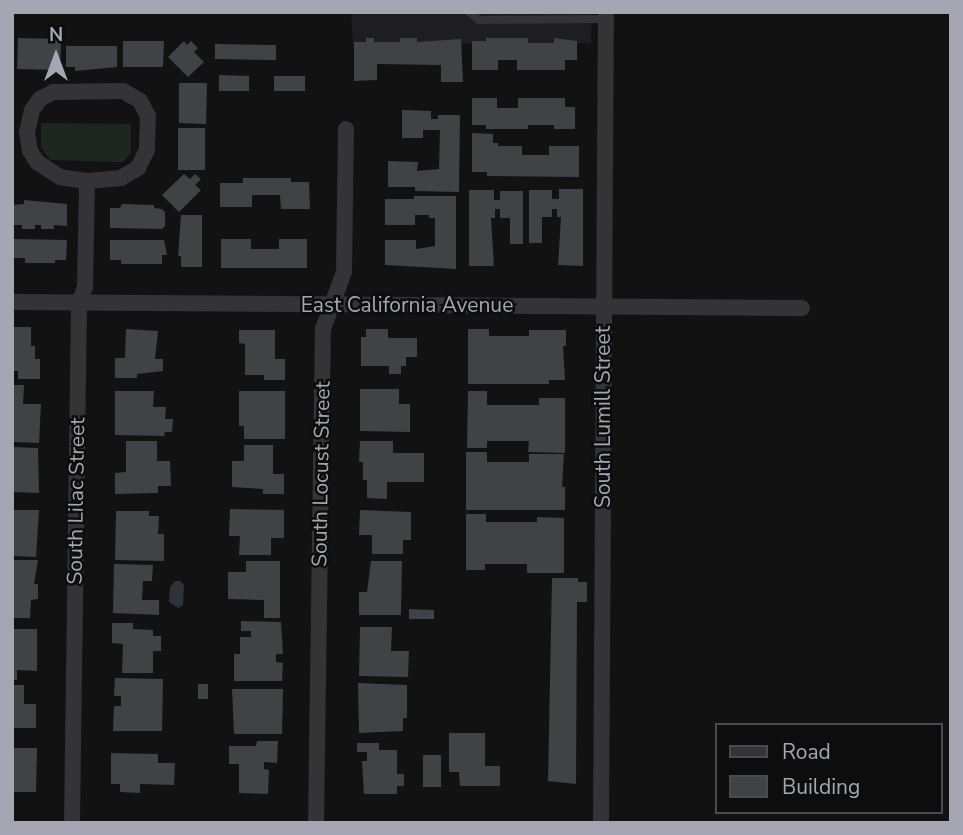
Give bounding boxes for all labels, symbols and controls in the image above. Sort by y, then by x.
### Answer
north arrow [21,21,91,91]
text: N [49,22,63,48]
street label: East California Avenue [301,292,513,318]
street label: South Lumill Street [590,326,616,508]
street label: South Locust Street [307,381,335,567]
street label: South Lilac Street [62,417,90,585]
legend [715,723,942,814]
text: Road [782,738,831,766]
text: Building [782,773,860,801]

